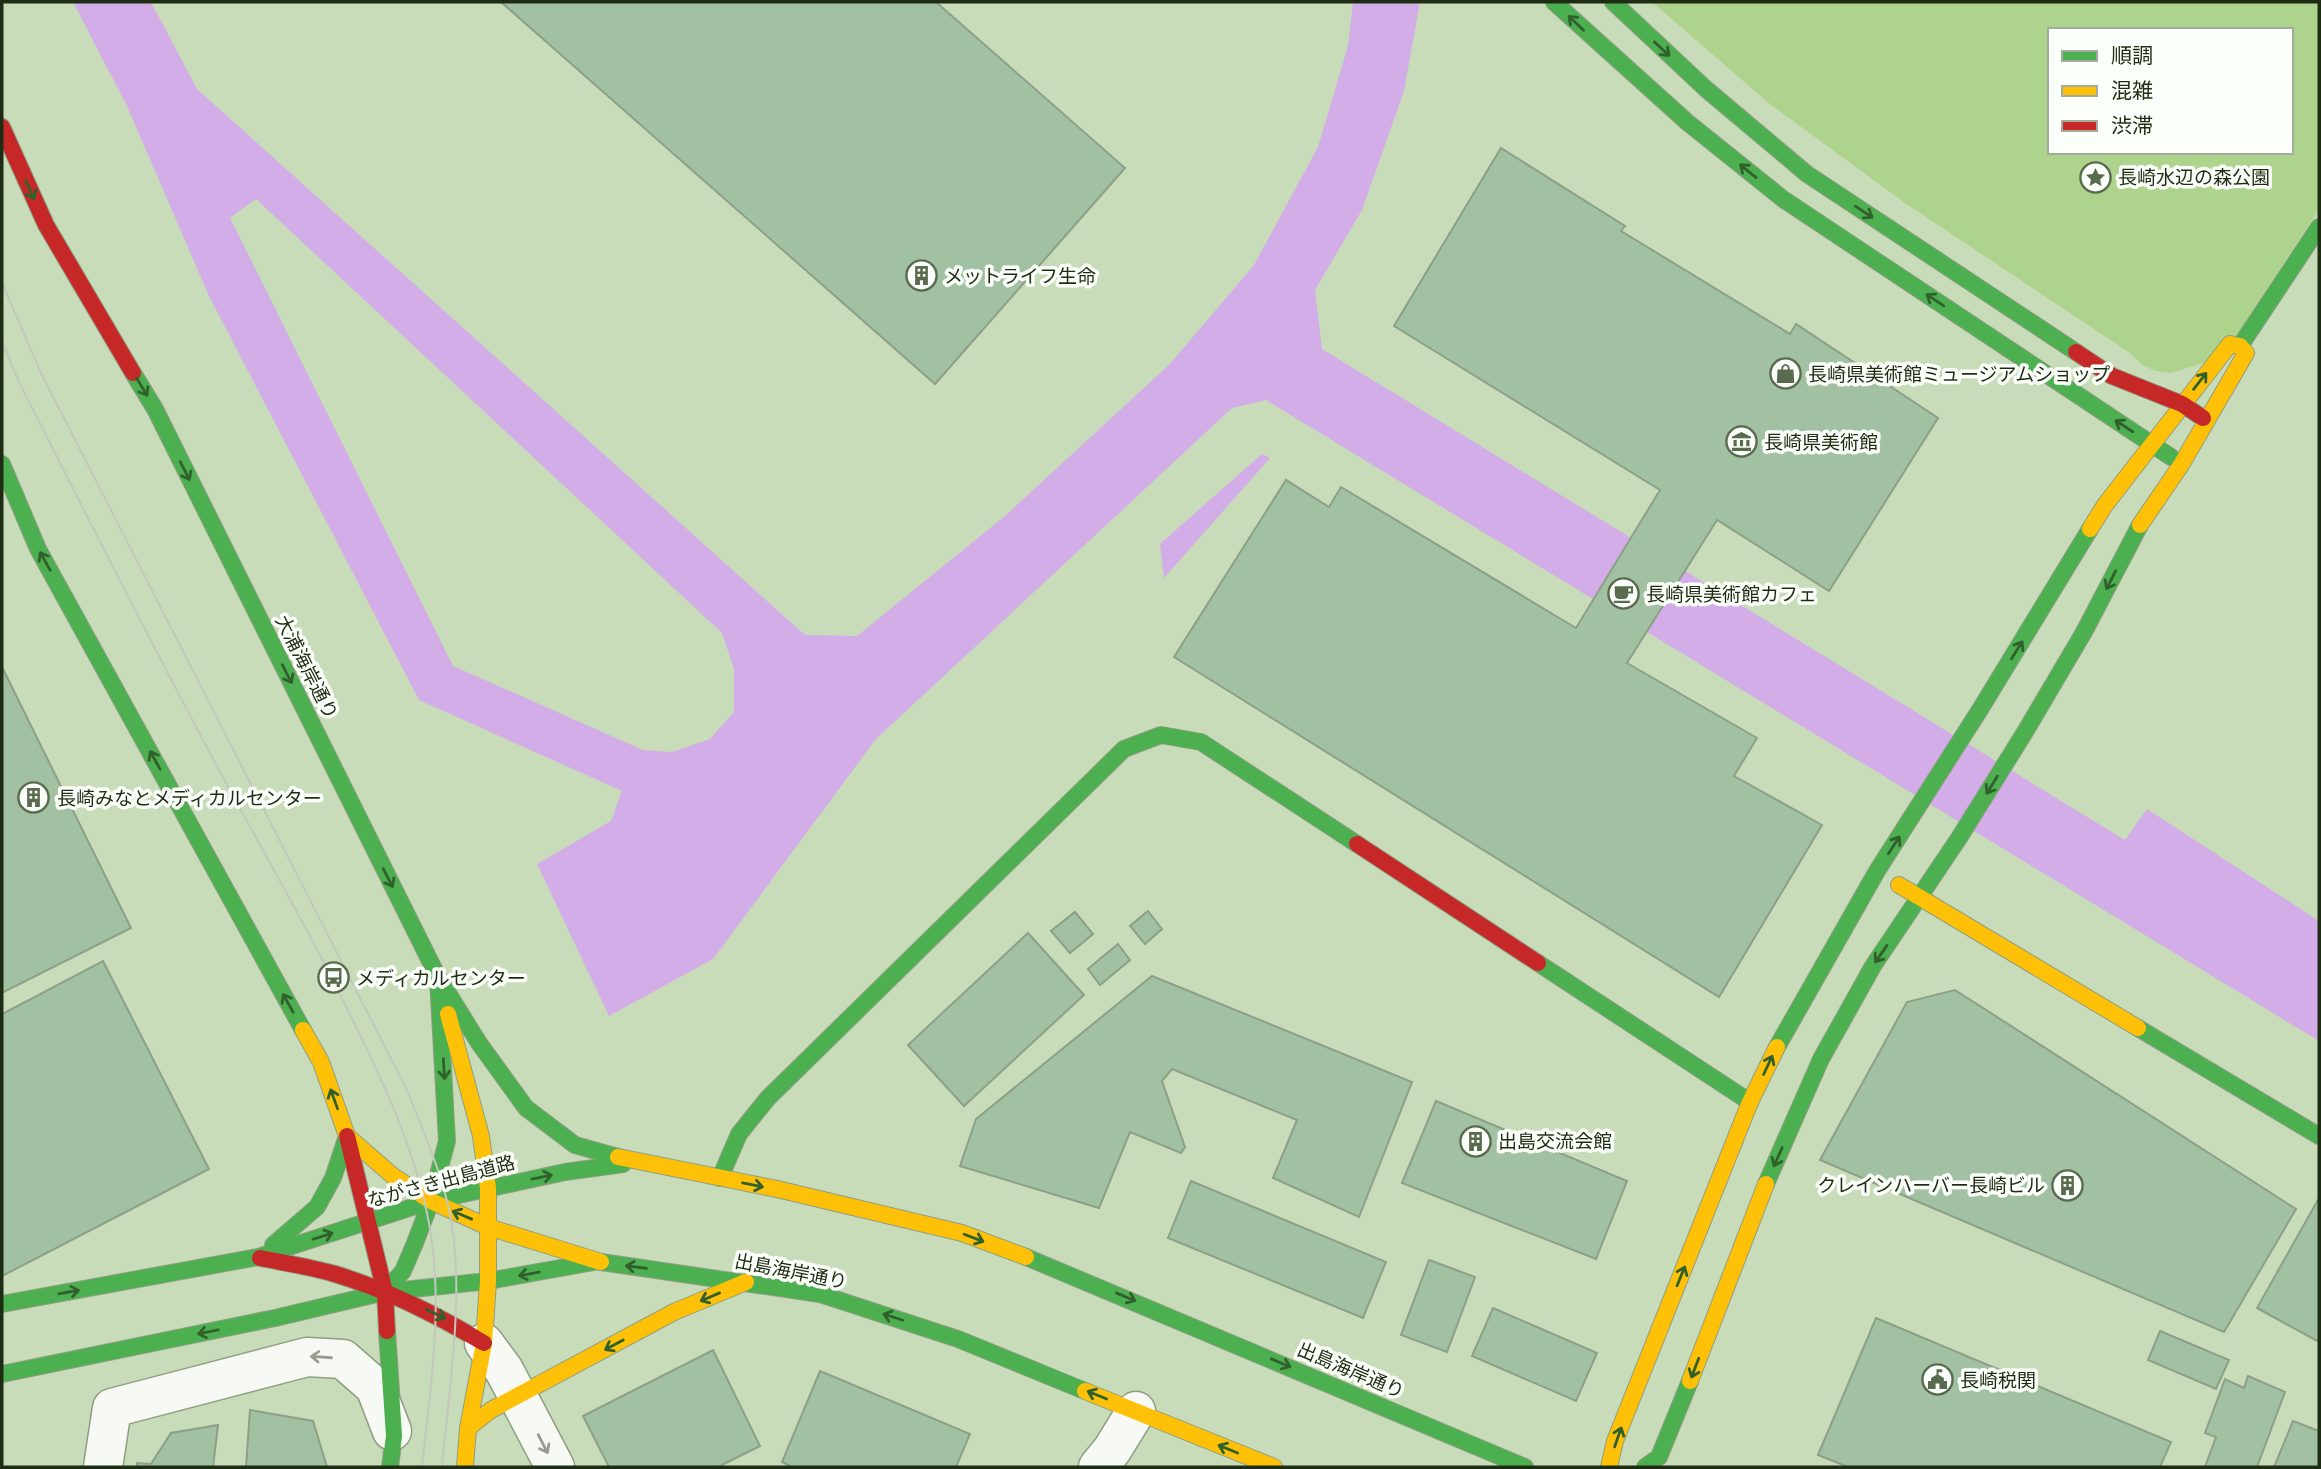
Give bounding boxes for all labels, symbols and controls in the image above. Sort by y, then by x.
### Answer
one-way arrow [1567,14,1584,31]
legend [2048,28,2293,154]
one-way arrow [1653,41,1671,57]
text: 順調 [2111,41,2153,69]
text: 混雑 [2111,76,2153,104]
text: 渋滞 [2111,111,2153,139]
place icon: 長崎水辺の森公園 [2078,160,2112,194]
one-way arrow [1739,164,1758,179]
place label: 長崎水辺の森公園 [2118,164,2270,190]
one-way arrow [24,178,37,200]
one-way arrow [1854,205,1873,219]
building icon: メットライフ生命 [904,259,938,293]
place label: メットライフ生命 [944,263,1096,289]
one-way arrow [1926,293,1945,307]
shop icon: 長崎県美術館ミュージアムショップ [1768,357,1802,391]
place label: 長崎県美術館ミュージアムショップ [1808,361,2110,387]
one-way arrow [2193,373,2208,391]
one-way arrow [135,377,149,397]
one-way arrow [2115,419,2135,433]
museum icon: 長崎県美術館 [1724,425,1758,459]
place label: 長崎県美術館 [1764,429,1878,455]
one-way arrow [179,460,193,480]
one-way arrow [38,551,51,572]
one-way arrow [2104,569,2118,590]
cafe icon: 長崎県美術館カフェ [1606,577,1640,611]
place label: 長崎県美術館カフェ [1646,581,1817,607]
street label: 大浦海岸通り [270,610,344,724]
one-way arrow [2010,641,2025,660]
one-way arrow [280,663,294,684]
one-way arrow [148,751,162,771]
one-way arrow [1985,775,2000,794]
building icon: 長崎みなとメディカルセンター [17,781,51,815]
place label: 長崎みなとメディカルセンター [57,785,322,811]
one-way arrow [1886,836,1901,855]
one-way arrow [382,867,396,888]
one-way arrow [1874,944,1888,963]
bus stop icon: メディカルセンター [316,961,350,995]
place label: メディカルセンター [356,965,526,991]
one-way arrow [281,993,295,1013]
one-way arrow [1761,1055,1775,1076]
one-way arrow [437,1057,450,1080]
one-way arrow [327,1088,340,1110]
building icon: 出島交流会館 [1458,1124,1492,1158]
place label: 出島交流会館 [1498,1128,1612,1154]
one-way arrow [1771,1146,1784,1167]
street label: ながさき出島道路 [364,1149,518,1213]
building icon: クレインハーバー長崎ビル [2051,1168,2085,1202]
one-way arrow [530,1169,553,1183]
place label: クレインハーバー長崎ビル [1817,1172,2045,1198]
one-way arrow [741,1178,764,1192]
one-way arrow [452,1208,473,1221]
one-way arrow [312,1229,334,1242]
one-way arrow [963,1232,985,1245]
street label: 出島海岸通り [733,1247,849,1295]
one-way arrow [625,1260,648,1273]
one-way arrow [1676,1265,1689,1287]
one-way arrow [518,1268,541,1281]
one-way arrow [57,1285,80,1298]
one-way arrow [700,1291,721,1304]
one-way arrow [1115,1292,1136,1305]
one-way arrow [425,1308,446,1321]
one-way arrow [882,1310,904,1323]
one-way arrow [197,1326,220,1339]
street label: 出島海岸通り [1293,1336,1409,1404]
one-way arrow [604,1339,625,1352]
one-way arrow [309,1351,332,1364]
one-way arrow [1270,1357,1291,1370]
one-way arrow [1687,1357,1700,1379]
public building icon: 長崎税関 [1920,1363,1954,1397]
place label: 長崎税関 [1960,1367,2036,1393]
one-way arrow [1086,1388,1108,1401]
one-way arrow [1613,1426,1625,1448]
one-way arrow [536,1433,550,1454]
one-way arrow [1218,1441,1240,1454]

